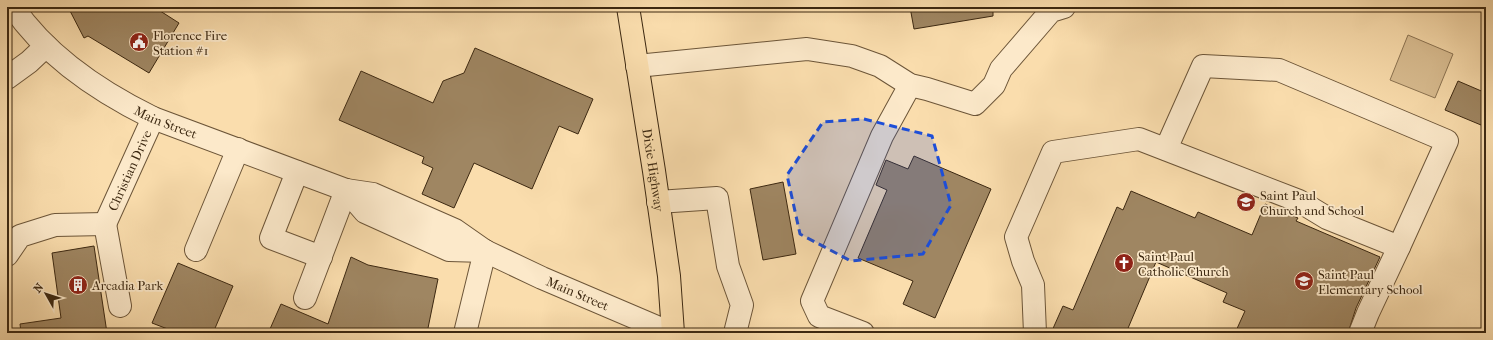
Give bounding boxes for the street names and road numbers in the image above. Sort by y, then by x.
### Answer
street label: Main Street [132,103,199,142]
street label: Christian Drive [105,127,155,213]
street label: Dixie Highway [639,127,667,214]
street label: Main Street [544,274,611,314]

